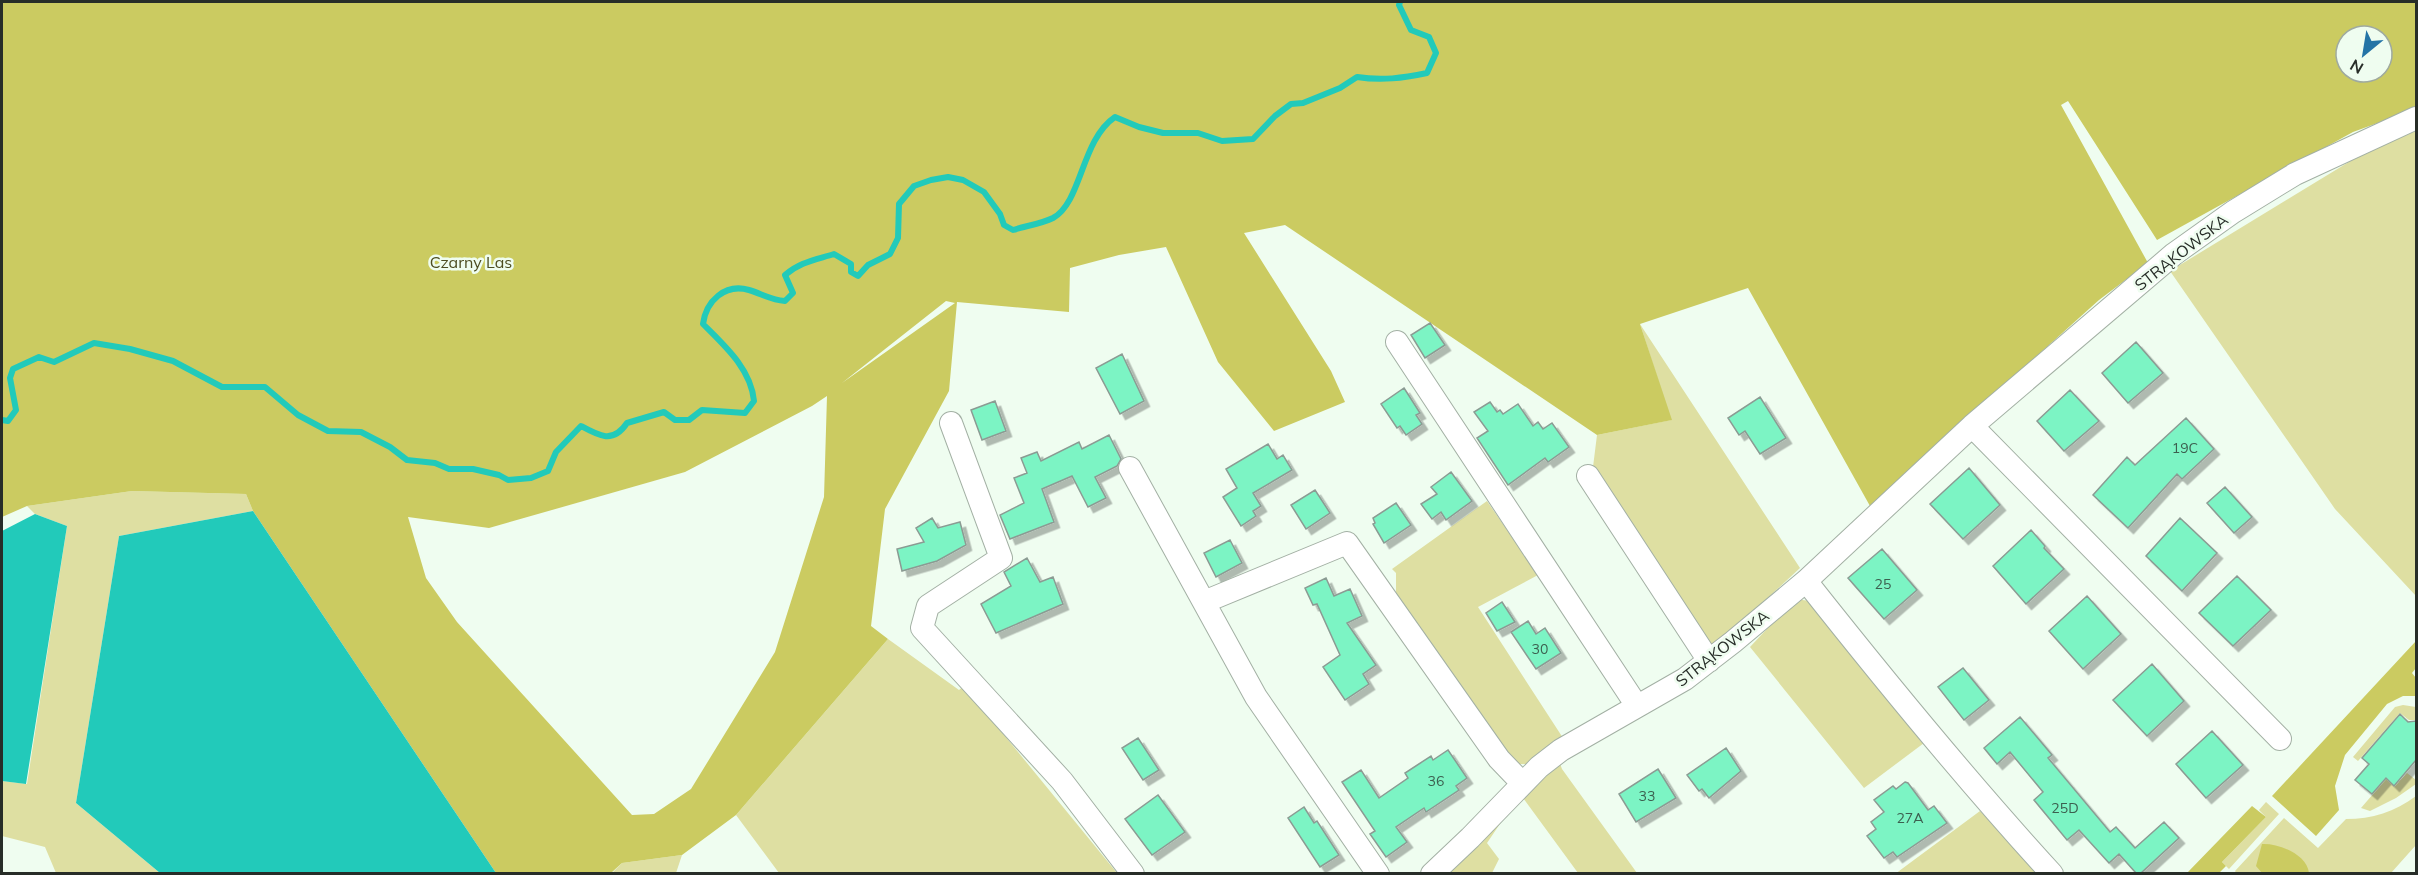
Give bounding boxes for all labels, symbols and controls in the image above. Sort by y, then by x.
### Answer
north arrow [2334,24,2394,84]
text: N [2346,55,2367,79]
street label: STRĄKOWSKA [2130,209,2232,295]
park label: Czarny Las [430,252,512,272]
house number: 19C [2172,439,2198,457]
house number: 25 [1875,575,1891,593]
street label: STRĄKOWSKA [1671,605,1773,691]
house number: 30 [1532,640,1548,658]
house number: 36 [1428,772,1444,790]
house number: 33 [1639,787,1655,805]
house number: 25D [2051,799,2079,817]
house number: 27A [1896,809,1924,827]

